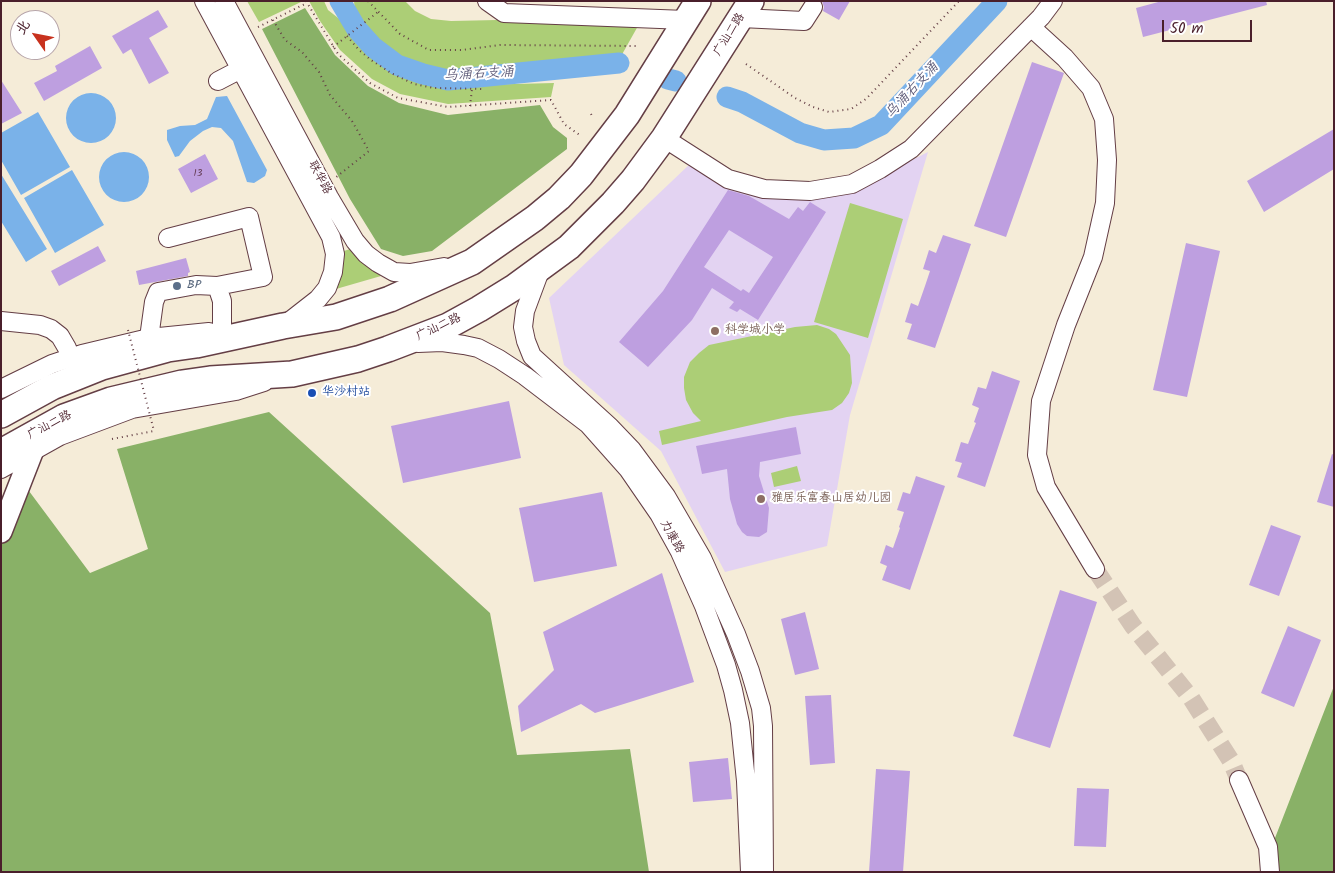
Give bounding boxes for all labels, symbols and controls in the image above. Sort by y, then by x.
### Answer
north arrow [10,10,60,60]
scale bar [1165,10,1255,42]
street label: 广汕二路 [711,11,749,59]
text: 北 [10,16,36,39]
text: 50 m [1170,17,1204,41]
water label: 乌涌右支涌 [883,60,943,122]
water label: 乌涌右支涌 [444,65,514,85]
street label: 联华路 [304,159,334,197]
house number: 13 [194,168,202,180]
place label: BP [187,279,201,293]
marker: BP [171,280,183,292]
street label: 广汕二路 [414,311,464,345]
place label: 科学城小学 [725,324,785,338]
marker: 科学城小学 [709,325,721,337]
place label: 华沙村站 [322,386,370,400]
marker: 华沙村站 [306,387,318,399]
street label: 广汕二路 [25,409,75,443]
place label: 雅居乐富春山居幼儿园 [771,492,891,506]
marker: 雅居乐富春山居幼儿园 [755,493,767,505]
street label: 力康路 [656,518,686,556]

